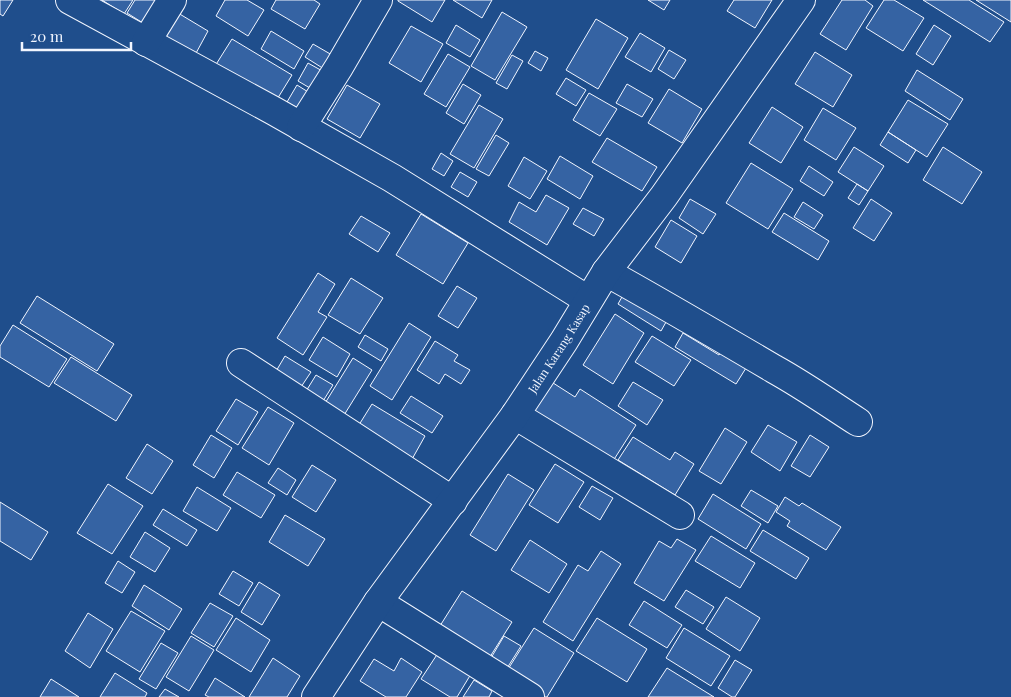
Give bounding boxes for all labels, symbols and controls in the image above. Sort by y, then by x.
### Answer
scale bar [22,20,131,52]
text: 20 m [30,26,64,46]
street label: Jalan Karang Kasap [523,301,593,397]

